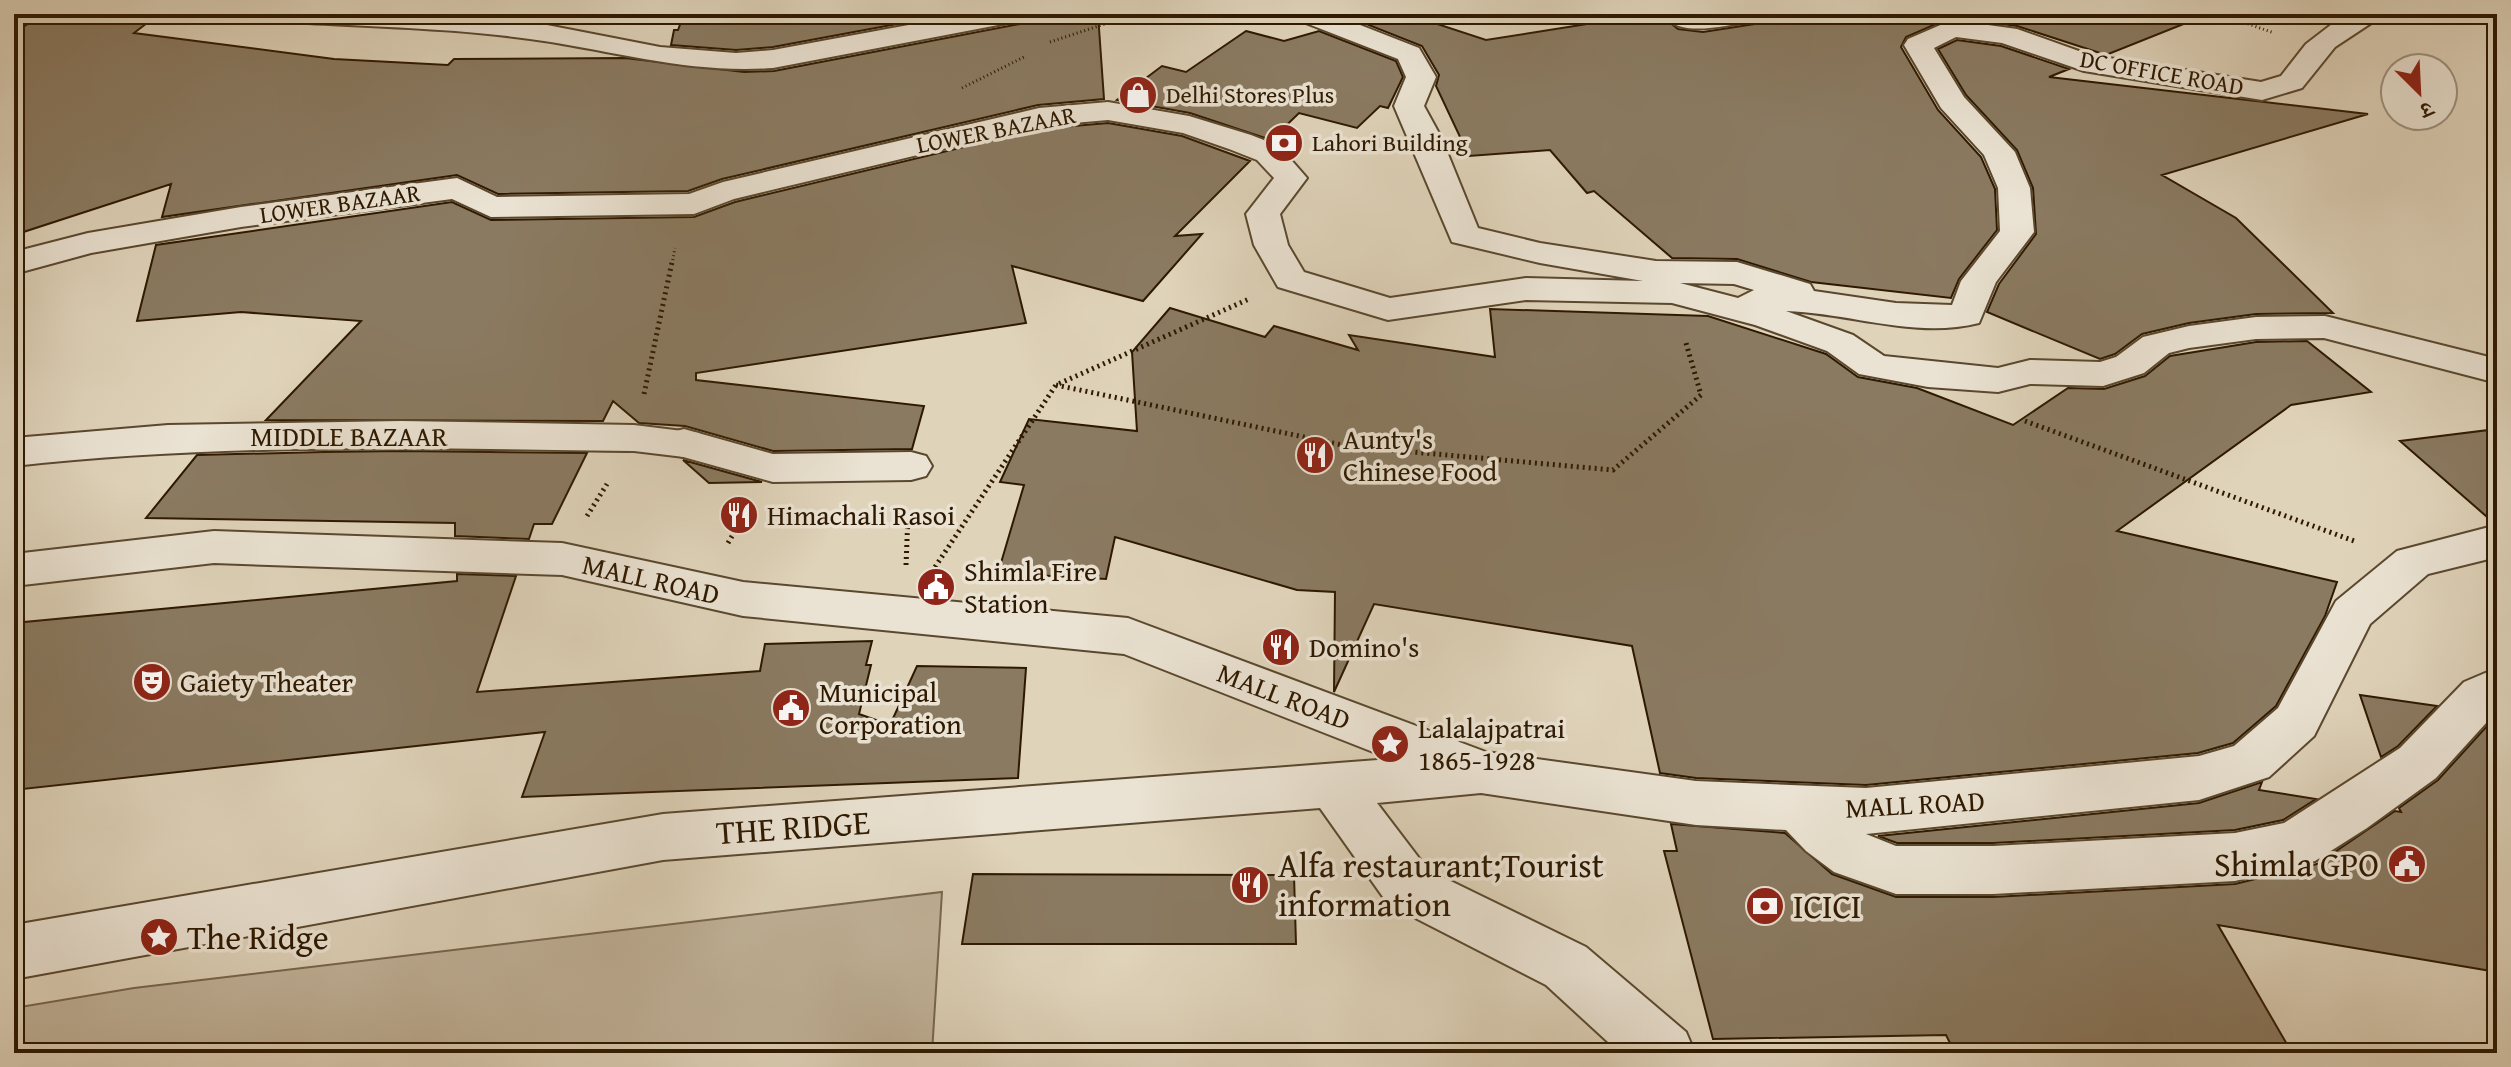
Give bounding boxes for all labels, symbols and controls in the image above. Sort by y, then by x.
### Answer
street label: DC OFFICE ROAD [2078,41,2247,104]
north arrow [2379,52,2459,132]
shop icon: Delhi Stores Plus [1117,74,1159,116]
place label: Delhi Stores Plus [1166,77,1334,112]
text: उ [2414,93,2441,128]
street label: LOWER BAZAAR [913,97,1079,162]
bank icon: Lahori Building [1263,122,1305,164]
place label: Lahori Building [1312,125,1468,160]
street label: LOWER BAZAAR [257,175,423,232]
street label: MIDDLE BAZAAR [250,415,449,456]
place label: Aunty's Chinese Food [1343,418,1497,491]
restaurant icon: Aunty's Chinese Food [1294,434,1336,476]
restaurant icon: Himachali Rasoi [718,494,760,536]
place label: Himachali Rasoi [767,494,955,535]
street label: MALL ROAD [578,543,724,614]
place label: Shimla Fire Station [964,550,1097,623]
public building icon: Shimla Fire Station [915,566,957,608]
restaurant icon: Domino's [1260,626,1302,668]
place label: Domino's [1309,626,1419,667]
street label: MALL ROAD [1212,651,1357,740]
theatre icon: Gaiety Theater [131,661,173,703]
place label: Gaiety Theater [180,661,354,702]
place label: Municipal Corporation [819,671,962,744]
public building icon: Municipal Corporation [770,687,812,729]
place label: Lalalajpatrai 1865-1928 [1418,707,1565,780]
place icon: Lalalajpatrai 1865-1928 [1369,723,1411,765]
street label: MALL ROAD [1844,779,1986,828]
street label: THE RIDGE [714,797,872,856]
place label: Shimla GPO [2214,839,2379,888]
place label: Alfa restaurant;Tourist information [1278,840,1604,928]
public building icon: Shimla GPO [2386,843,2428,885]
restaurant icon: Alfa restaurant;Tourist information [1229,864,1271,906]
place label: ICICI [1793,881,1861,930]
bank icon: ICICI [1744,885,1786,927]
place label: The Ridge [187,912,329,961]
place icon: The Ridge [138,916,180,958]

